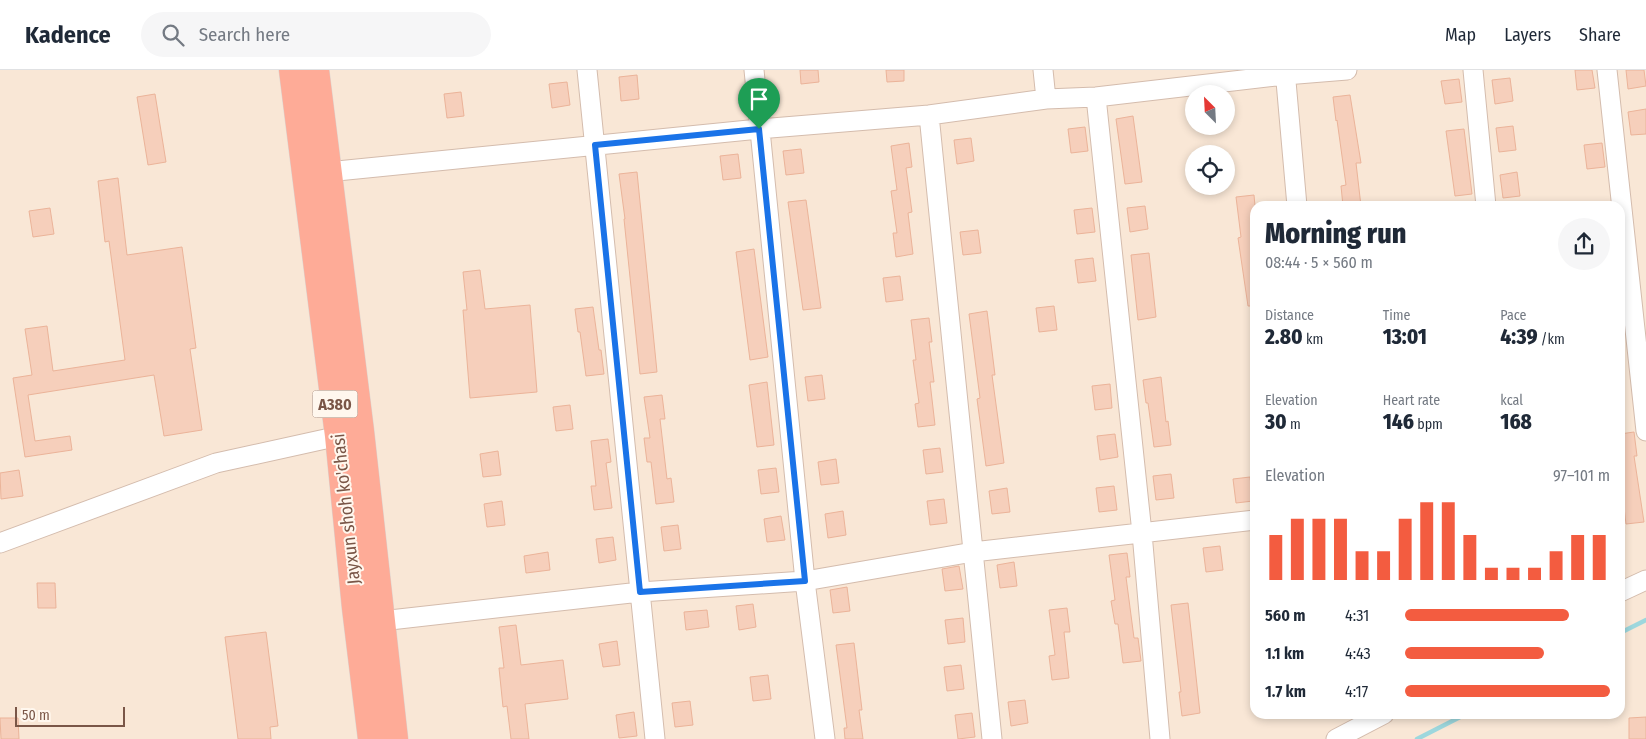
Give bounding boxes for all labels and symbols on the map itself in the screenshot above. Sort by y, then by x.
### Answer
pin [738,78,780,129]
north arrow [1185,85,1235,135]
road number: A380 [312,390,358,418]
street label: Jayxun shoh ko'chasi [327,432,365,586]
scale bar [15,704,125,727]

